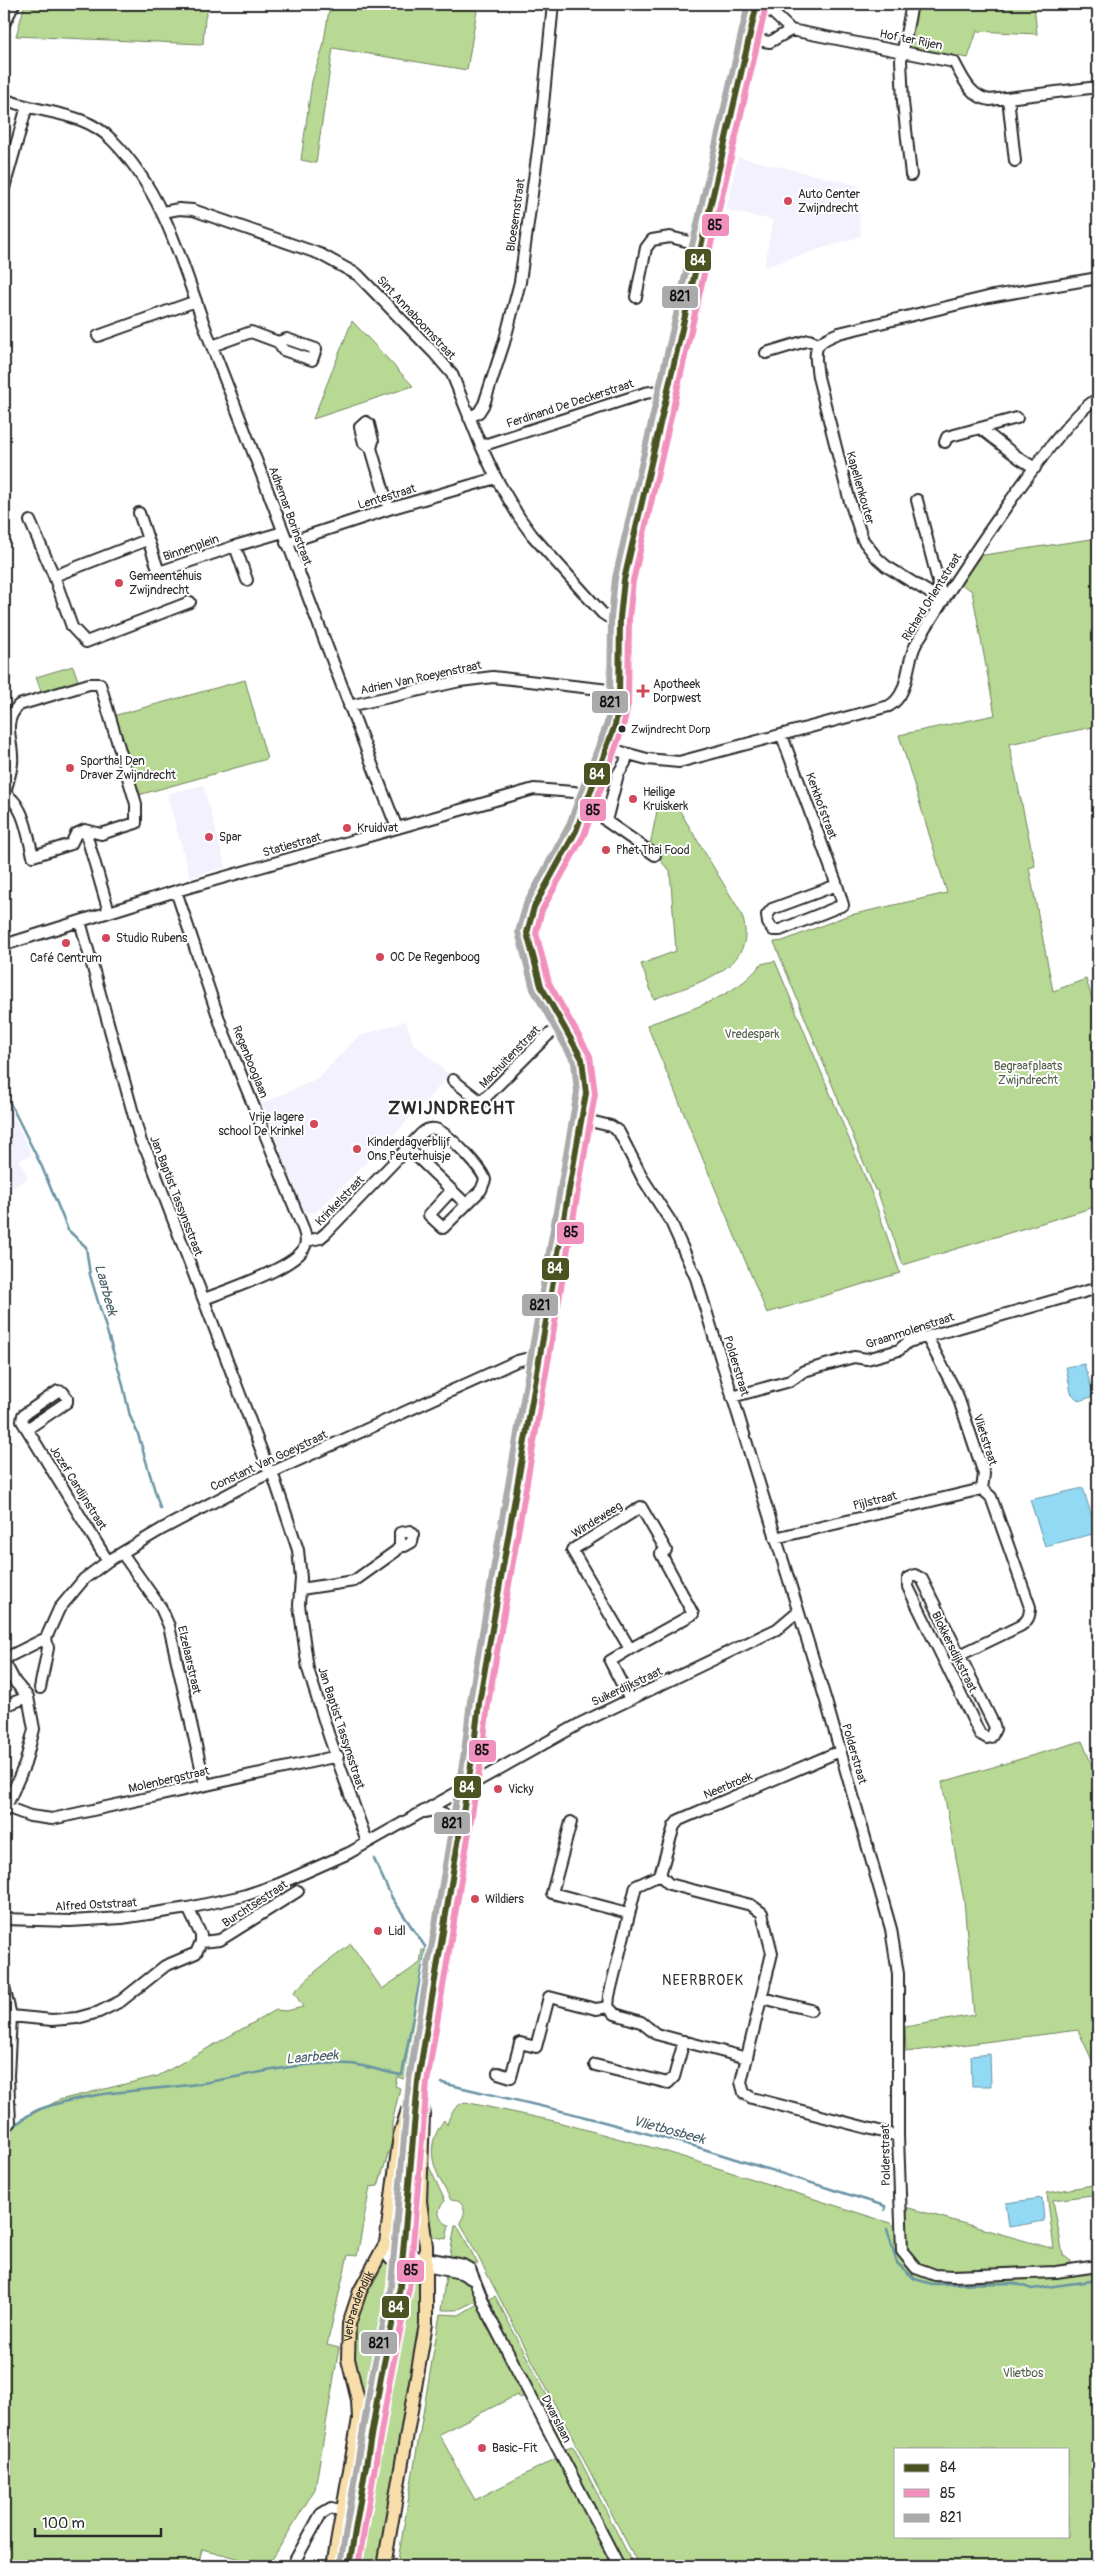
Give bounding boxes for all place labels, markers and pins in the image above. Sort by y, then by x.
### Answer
place label: Auto Center Zwijndrecht [798,187,861,216]
marker: Auto Center Zwijndrecht [782,195,794,207]
place label: Gemeentehuis Zwijndrecht [129,569,202,598]
marker: Gemeentehuis Zwijndrecht [113,577,125,589]
place label: Apotheek Dorpwest [653,677,701,706]
marker: Apotheek Dorpwest [637,685,649,697]
place label: Zwijndrecht Dorp [631,723,711,736]
marker: Zwijndrecht Dorp [617,724,627,734]
place label: Sporthal Den Draver Zwijndrecht [80,754,176,783]
marker: Sporthal Den Draver Zwijndrecht [64,762,76,774]
place label: Heilige Kruiskerk [643,785,688,814]
marker: Heilige Kruiskerk [627,793,639,805]
place label: Kruidvat [357,821,398,836]
marker: Kruidvat [341,822,353,834]
place label: Spar [219,830,242,845]
marker: Spar [203,831,215,843]
place label: Phet Thai Food [616,843,690,858]
marker: Phet Thai Food [600,844,612,856]
place label: Studio Rubens [116,931,188,946]
marker: Studio Rubens [100,932,112,944]
marker: Café Centrum [60,937,72,949]
place label: OC De Regenboog [390,950,480,965]
place label: Café Centrum [30,951,102,966]
marker: OC De Regenboog [374,951,386,963]
place label: Vrije lagere school De Krinkel [218,1110,304,1139]
marker: Vrije lagere school De Krinkel [308,1118,320,1130]
place label: Kinderdagverblijf Ons Peuterhuisje [367,1135,451,1164]
marker: Kinderdagverblijf Ons Peuterhuisje [351,1143,363,1155]
place label: Vicky [508,1782,534,1797]
marker: Vicky [492,1783,504,1795]
place label: Wildiers [485,1892,524,1907]
marker: Wildiers [469,1893,481,1905]
place label: Lidl [388,1924,406,1939]
marker: Lidl [372,1925,384,1937]
place label: Basic-Fit [492,2441,537,2456]
marker: Basic-Fit [476,2442,488,2454]

